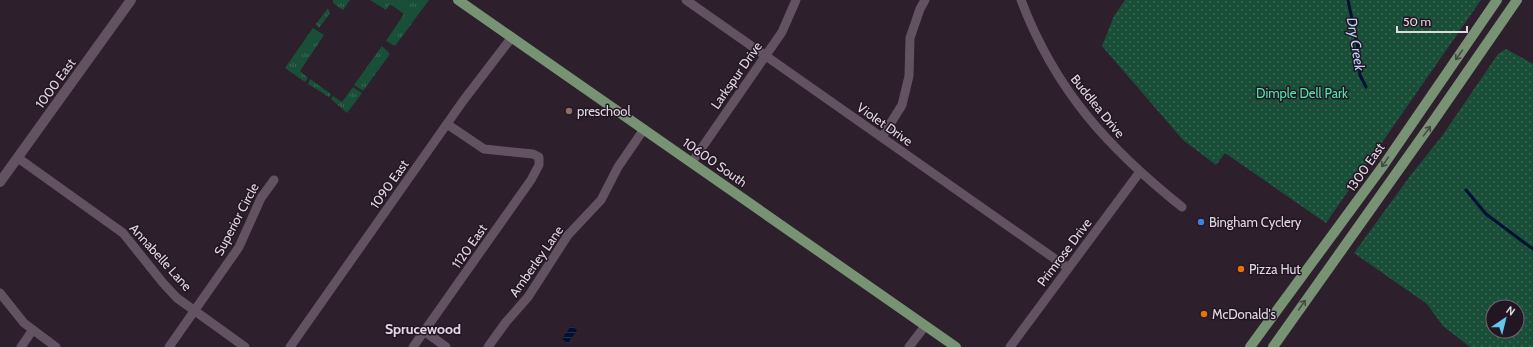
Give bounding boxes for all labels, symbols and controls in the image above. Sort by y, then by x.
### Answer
scale bar [1397,8,1467,34]
text: 50 m [1403,14,1431,29]
water label: Dry Creek [1343,16,1369,73]
street label: Larkspur Drive [707,38,765,112]
one-way arrow [1455,49,1463,60]
street label: 1000 East [32,55,79,111]
street label: Buddlea Drive [1068,71,1129,141]
park label: Dimple Dell Park [1256,85,1348,101]
street label: Violet Drive [854,99,916,149]
place label: preschool [577,103,631,119]
marker: preschool [564,106,574,116]
one-way arrow [1422,126,1431,137]
street label: 10600 South [680,134,750,190]
street label: 1300 East [1343,139,1388,194]
street label: 1090 East [366,156,412,211]
one-way arrow [1381,156,1389,167]
street label: Superior Circle [210,180,262,258]
place label: Bingham Cyclery [1209,214,1302,230]
street label: Primrose Drive [1033,215,1095,289]
marker: Bingham Cyclery [1196,217,1206,227]
street label: Annabelle Lane [127,220,196,294]
street label: 1120 East [448,220,490,271]
street label: Amberley Lane [506,222,567,300]
place label: Pizza Hut [1249,261,1301,277]
marker: Pizza Hut [1236,264,1246,274]
north arrow [1485,299,1525,339]
one-way arrow [1298,300,1306,311]
text: N [1504,303,1518,319]
place label: McDonald's [1212,306,1277,322]
marker: McDonald's [1199,309,1209,319]
district label: Sprucewood [385,320,461,338]

